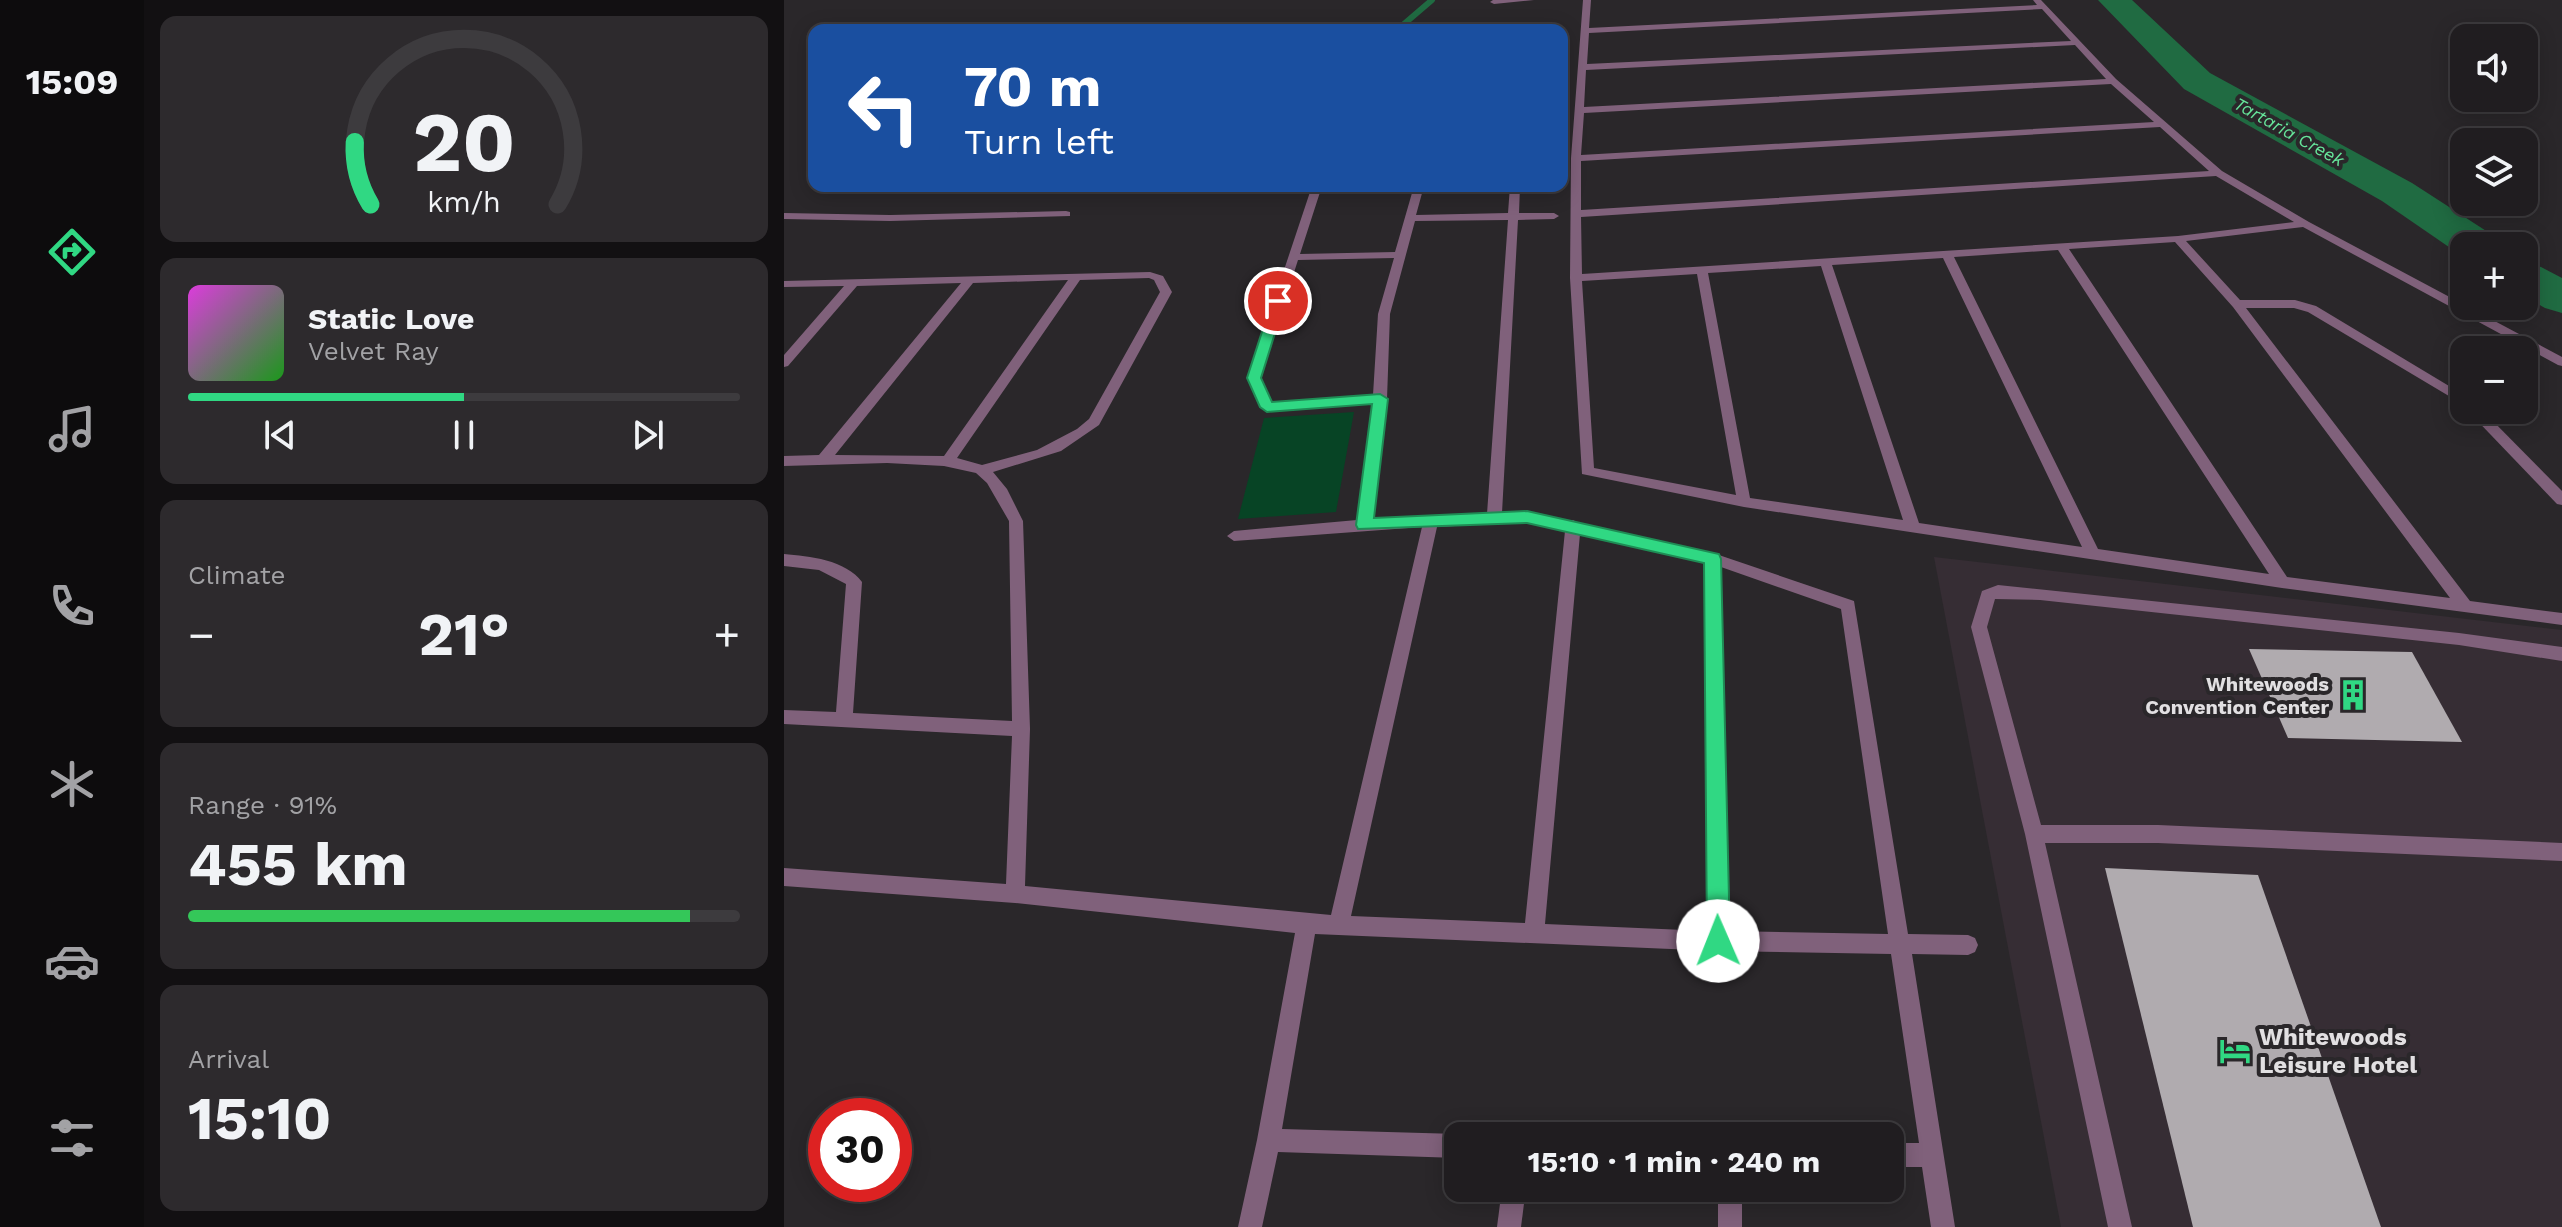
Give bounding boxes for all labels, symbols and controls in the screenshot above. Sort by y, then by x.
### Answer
map controls [2450,24,2538,424]
button: sound [2450,24,2538,112]
text: 70 m [964,54,1101,120]
icon: left [832,56,936,160]
text: 15:09 [26,61,118,103]
water label: Tartaria Creek [2230,93,2349,171]
text: 20 [412,94,516,191]
text: Turn left [964,121,1114,163]
button: layers [2450,128,2538,216]
text: km/h [427,185,501,219]
icon: directions [44,224,100,280]
button: + [2450,232,2538,320]
pin [1244,267,1312,335]
icon: arrive [1256,279,1300,323]
text: Static Love [308,301,474,336]
text: Velvet Ray [308,336,439,366]
button: − [2450,336,2538,424]
icon: music [44,401,100,457]
icon: previous [258,413,302,457]
icon: pause [442,413,486,457]
icon: next [626,413,670,457]
text: Climate [188,560,286,590]
icon: phone [44,578,100,634]
text: 21° [418,599,510,670]
text: − [188,609,215,661]
text: + [713,609,740,661]
place label: Whitewoods Convention Center [2145,672,2329,719]
building icon: Whitewoods Convention Center [2336,678,2370,712]
icon: climate [44,756,100,812]
text: Range · 91% [188,790,337,820]
text: 455 km [188,829,408,900]
position arrow [1676,899,1760,983]
icon: car [44,933,100,989]
place label: Whitewoods Leisure Hotel [2259,1023,2417,1079]
hotel icon: Whitewoods Leisure Hotel [2218,1034,2252,1068]
text: Arrival [188,1044,269,1074]
text: 15:10 [188,1083,331,1154]
speed limit sign: 30 [808,1098,912,1202]
icon: filters [44,1110,100,1166]
text: 15:10 · 1 min · 240 m [1528,1144,1820,1179]

